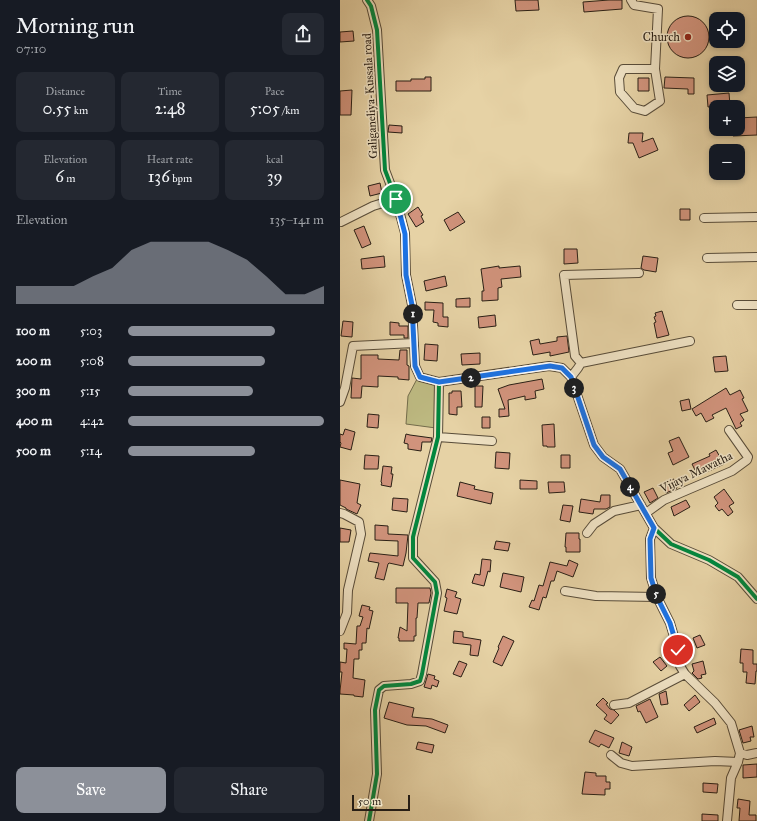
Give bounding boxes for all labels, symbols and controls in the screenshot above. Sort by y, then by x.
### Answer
text: Morning run [16,12,135,39]
map controls [709,12,745,180]
button: locate [709,12,745,48]
button: share [282,13,324,55]
place label: Church [643,30,680,44]
marker: Church [683,32,693,42]
street label: Galiganeliya-Kussala road [360,33,381,159]
text: 07:10 [16,41,46,57]
button: layers [709,56,745,92]
text: Distance [46,85,85,98]
text: Time [158,85,182,98]
text: Pace [265,85,285,98]
text: 0.55 [42,98,71,119]
text: 2:48 [154,98,186,119]
text: 5:05 [250,98,280,119]
button: + [709,100,745,136]
text: km [71,104,88,117]
text: /km [280,104,299,117]
button: − [709,144,745,180]
text: Elevation [43,153,87,166]
text: Heart rate [147,153,193,166]
text: kcal [266,153,283,166]
text: 6 [55,166,64,187]
text: 136 [148,166,170,187]
text: 39 [267,166,283,187]
text: m [64,172,76,185]
text: bpm [170,172,192,185]
pin [379,182,413,216]
icon: arrive [385,188,407,210]
text: Elevation [16,212,68,228]
text: 135–141 m [270,212,324,228]
pin: 1 [403,304,423,324]
text: 1 [411,307,415,320]
text: 100 m [16,323,50,339]
text: 5:03 [80,323,102,339]
text: 200 m [16,353,51,369]
text: 5:08 [80,353,104,369]
pin: 2 [461,368,481,388]
text: 2 [468,371,474,384]
pin: 3 [564,378,584,398]
text: 3 [572,381,576,394]
text: 300 m [16,383,50,399]
text: 5:15 [80,383,100,399]
text: 400 m [16,413,52,429]
text: 4:42 [80,413,104,429]
text: 500 m [16,443,51,459]
text: 5:14 [80,443,102,459]
street label: Vijaya Mawatha [657,448,735,496]
pin: 4 [620,477,640,497]
text: 4 [627,480,633,493]
pin: 5 [646,584,666,604]
text: 5 [653,587,659,600]
pin [661,633,695,667]
icon: check [667,639,689,661]
button: Save [16,767,166,813]
button: Share [174,767,324,813]
scale bar [352,793,410,812]
text: 50 m [358,795,381,808]

